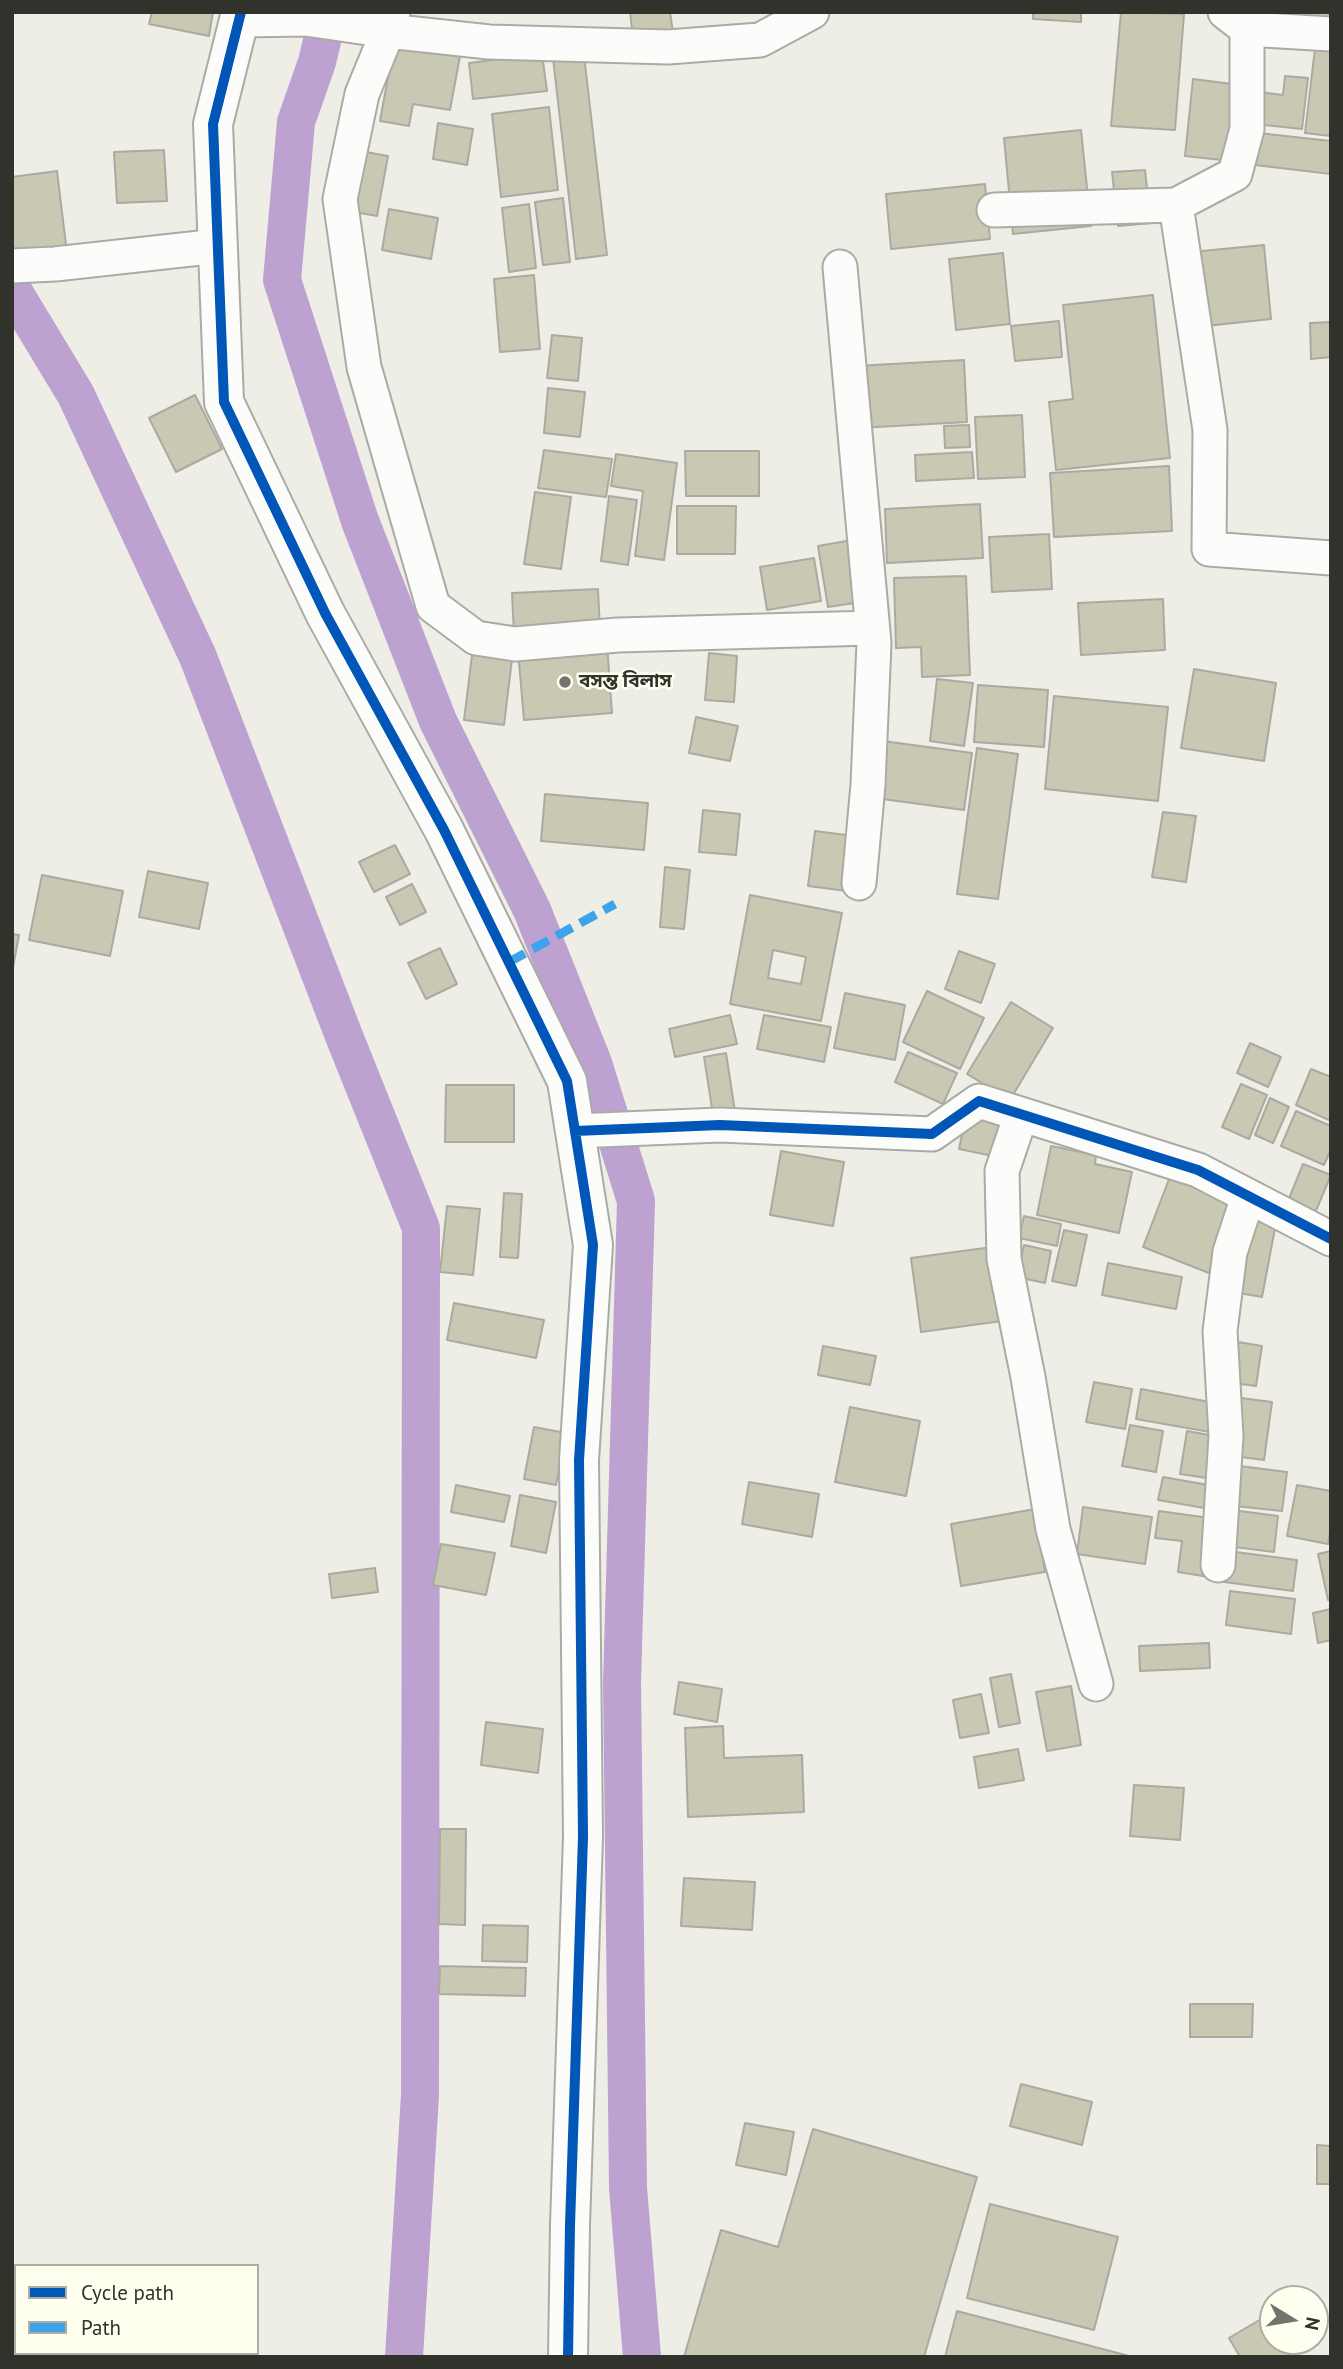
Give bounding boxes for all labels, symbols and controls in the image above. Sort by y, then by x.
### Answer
place label: বসন্ত বিলাস [579,671,672,693]
marker: বসন্ত বিলাস [557,674,573,690]
legend [14,2264,259,2355]
text: Cycle path [81,2279,174,2306]
north arrow [1259,2285,1329,2355]
text: Path [81,2314,121,2341]
text: N [1300,2315,1326,2332]

